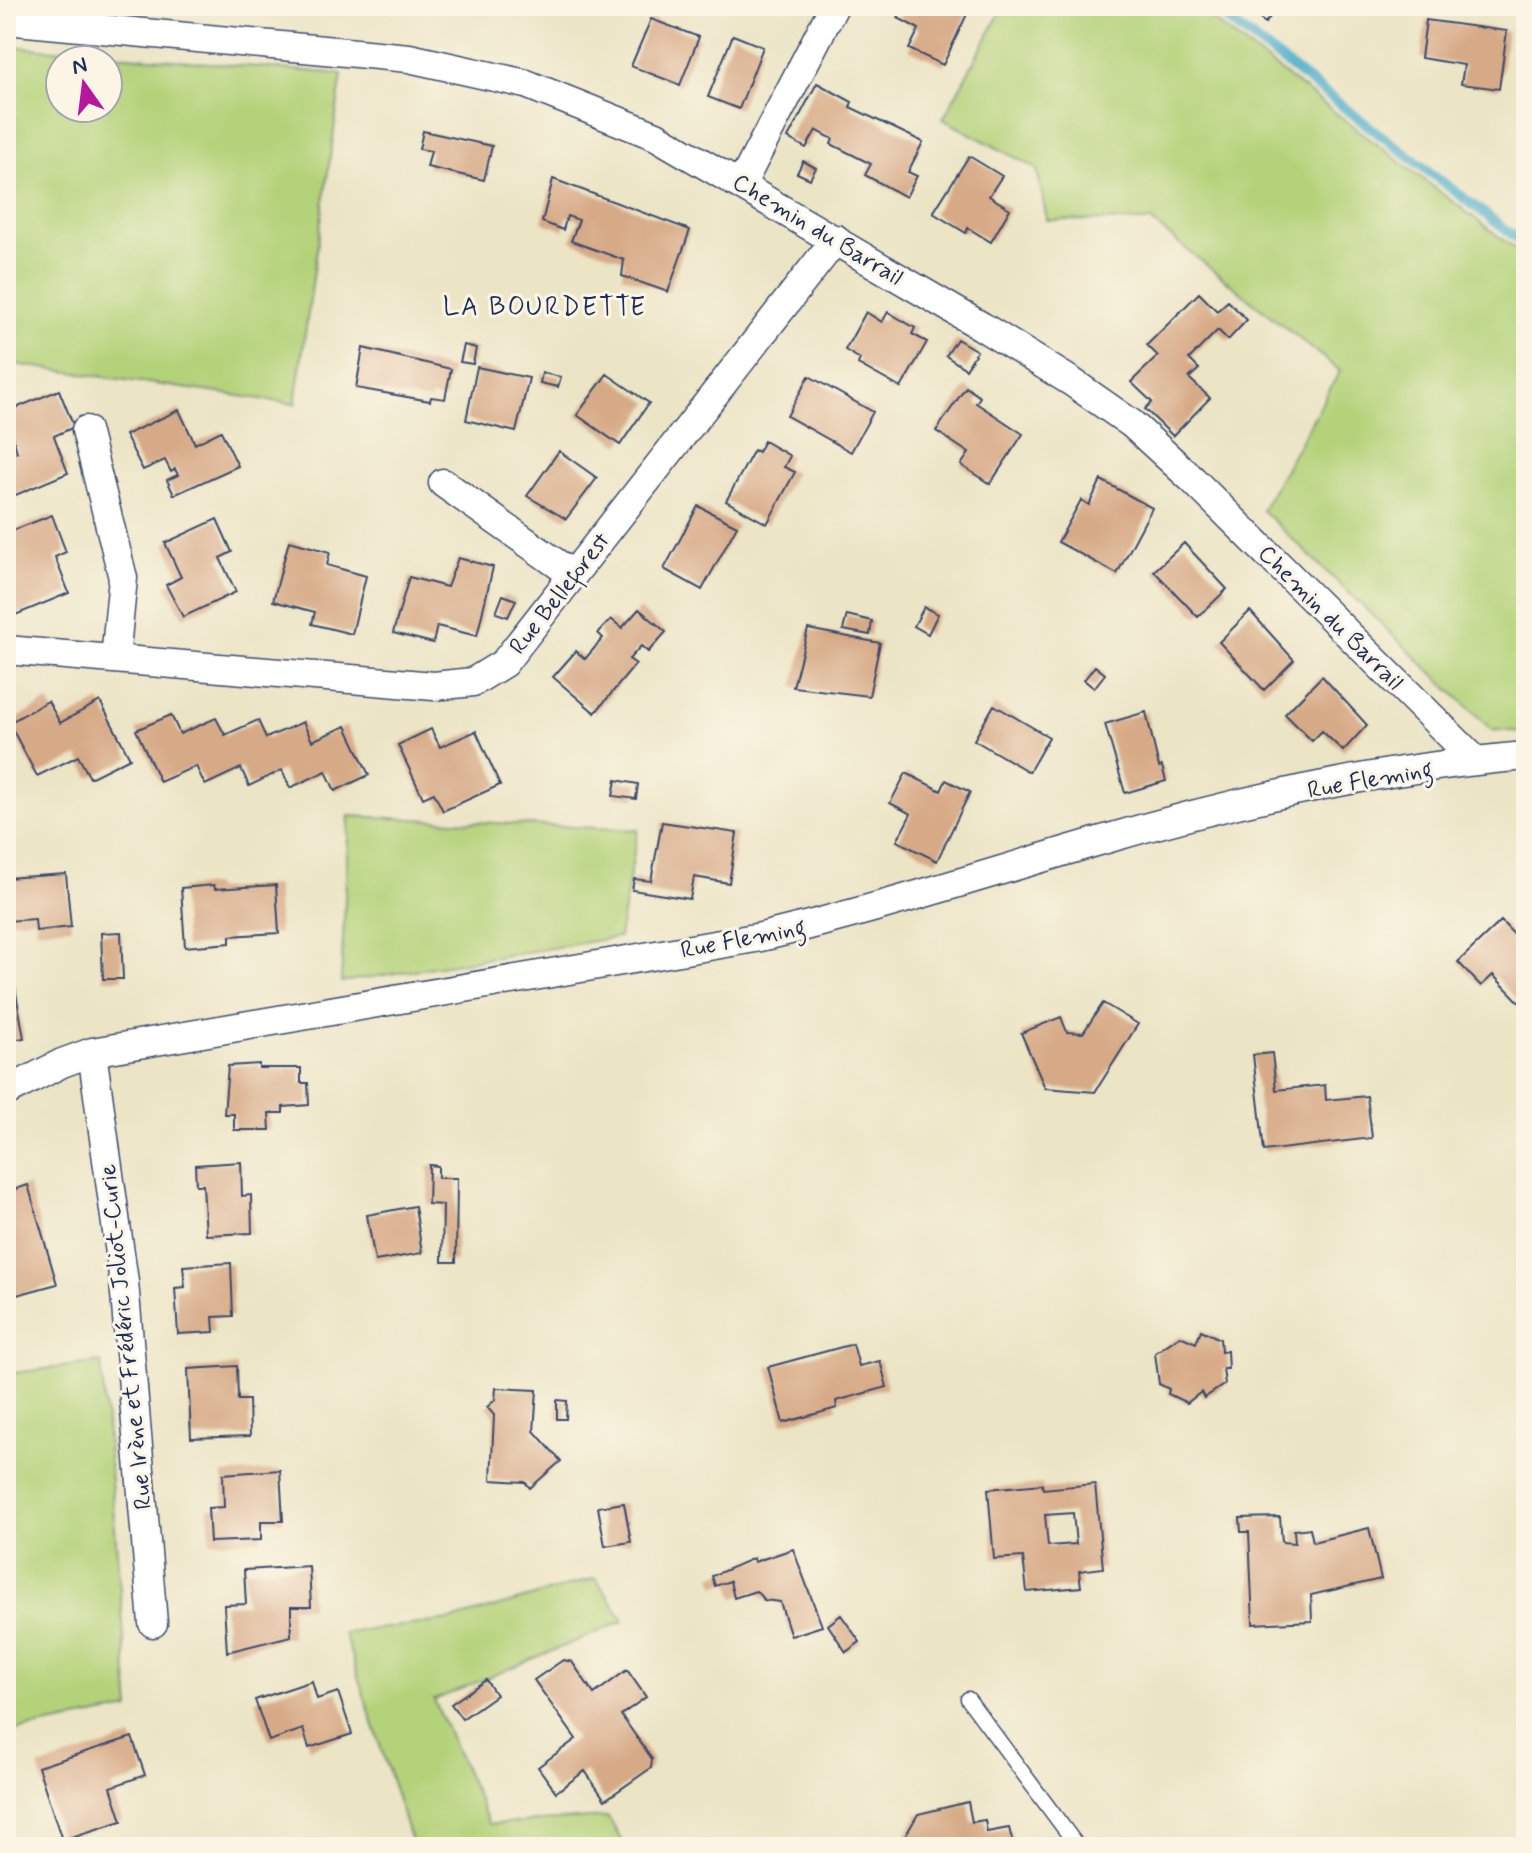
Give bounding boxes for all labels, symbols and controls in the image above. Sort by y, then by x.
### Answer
north arrow [44,44,124,124]
text: N [69,51,90,82]
street label: Chemin du Barrail [726,167,908,293]
district label: LA BOURDETTE [443,291,647,325]
street label: Rue Belleforest [503,526,619,662]
street label: Chemin du Barrail [1251,539,1409,697]
street label: Rue Fleming [1305,754,1436,810]
street label: Rue Fleming [678,912,809,970]
street label: Rue Irène et Frédéric Joliot-Curie [93,1163,160,1511]

